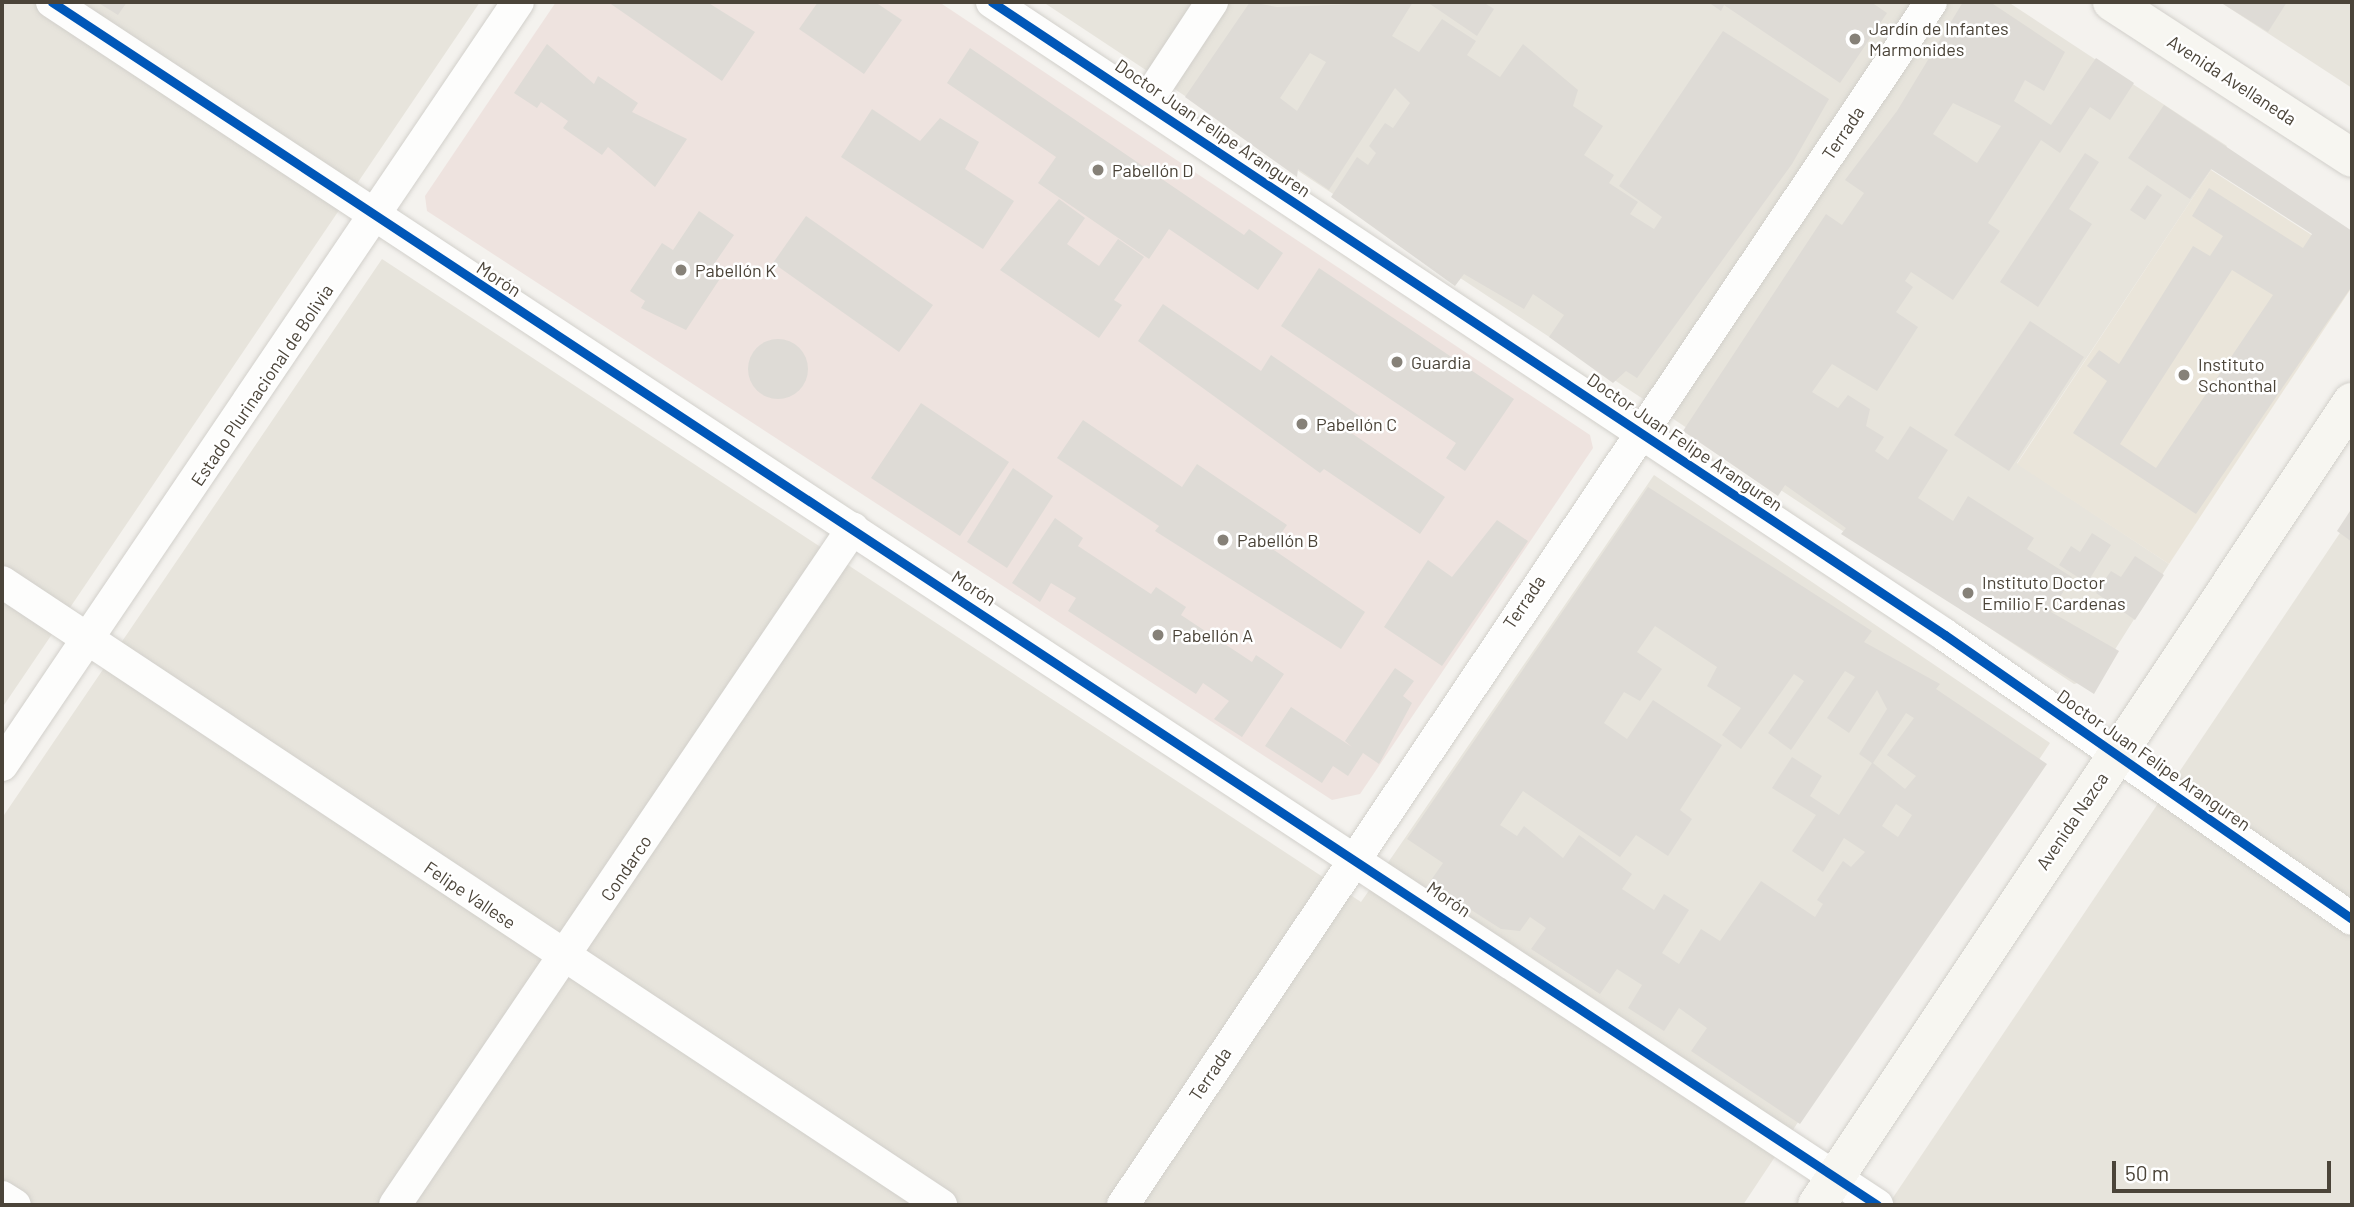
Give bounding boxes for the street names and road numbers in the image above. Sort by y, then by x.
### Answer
street label: Avenida Avellaneda [2164,30,2300,130]
street label: Doctor Juan Felipe Aranguren [1111,54,1315,202]
street label: Terrada [1817,102,1869,164]
street label: Morón [473,257,525,301]
street label: Estado Plurinacional de Bolivia [186,280,338,490]
street label: Doctor Juan Felipe Aranguren [1583,368,1787,516]
street label: Morón [948,566,1000,610]
street label: Terrada [1498,571,1550,633]
street label: Doctor Juan Felipe Aranguren [2053,685,2255,835]
street label: Avenida Nazca [2031,768,2113,874]
street label: Condarco [596,831,656,905]
street label: Felipe Vallese [420,856,520,934]
street label: Morón [1423,876,1475,922]
street label: Terrada [1184,1043,1236,1105]

